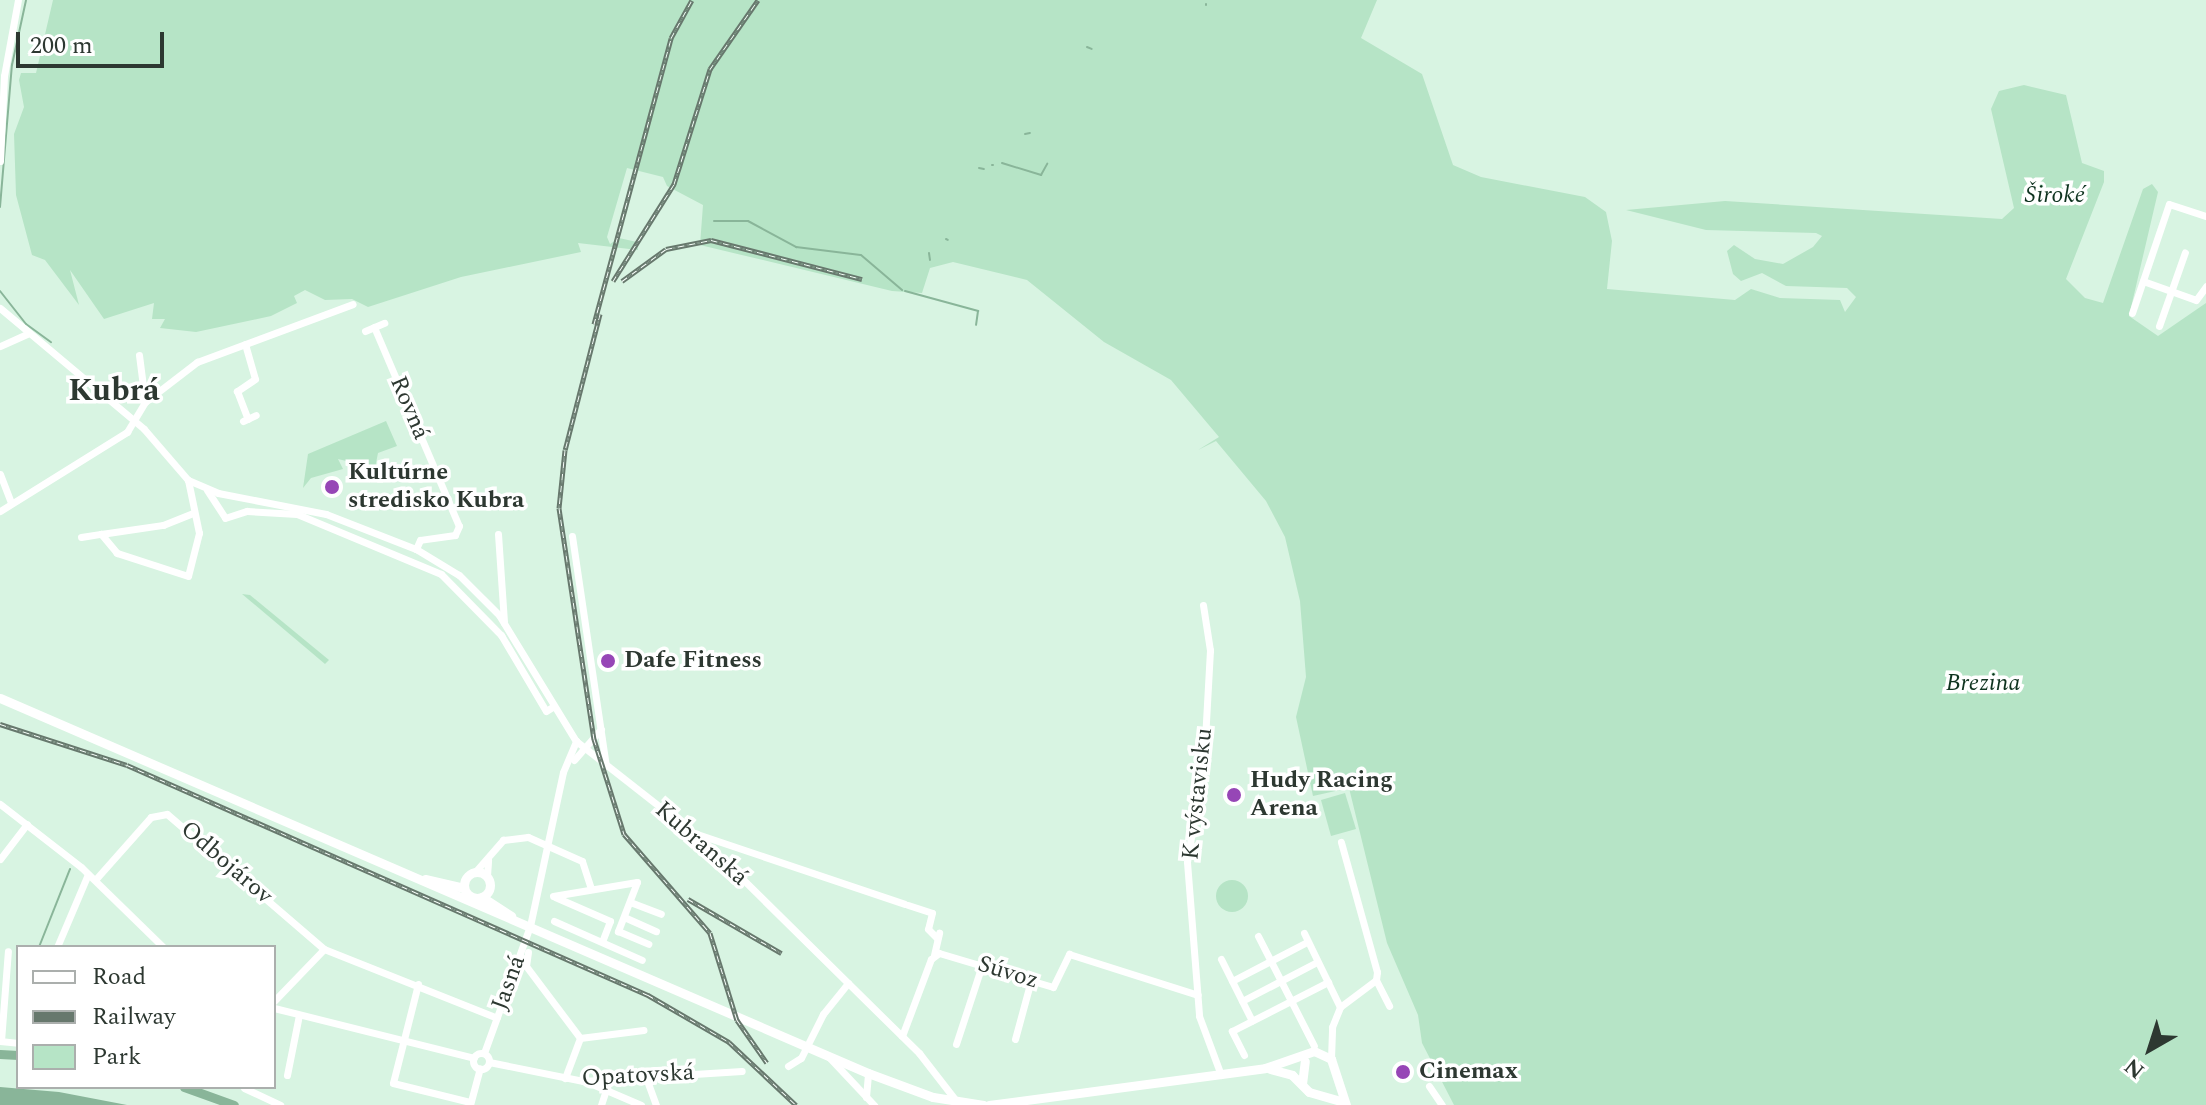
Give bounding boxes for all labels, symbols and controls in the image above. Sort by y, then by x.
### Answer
scale bar [20,16,168,66]
text: 200 m [30,28,93,64]
park label: Široké [2025,182,2085,210]
district label: Kubrá [68,372,160,410]
street label: Rovná [383,372,435,444]
place label: Kultúrne stredisko Kubra [348,459,524,515]
marker: Kultúrne stredisko Kubra [323,478,341,496]
place label: Dafe Fitness [624,647,762,675]
marker: Dafe Fitness [599,652,617,670]
park label: Brezina [1946,670,2020,698]
street label: K výstavisku [1177,727,1219,861]
place label: Hudy Racing Arena [1250,767,1393,823]
marker: Hudy Racing Arena [1225,786,1243,804]
street label: Kubranská [649,796,753,892]
street label: Odbojárov [174,815,278,911]
legend [16,945,276,1089]
street label: Súvoz [974,950,1042,996]
street label: Jasná [486,952,532,1014]
text: Road [92,959,146,995]
text: Railway [92,999,176,1035]
north arrow [2110,1009,2190,1089]
text: Park [92,1039,142,1075]
text: N [2117,1050,2152,1087]
place label: Cinemax [1419,1058,1518,1086]
street label: Opatovská [581,1059,695,1093]
marker: Cinemax [1394,1063,1412,1081]

